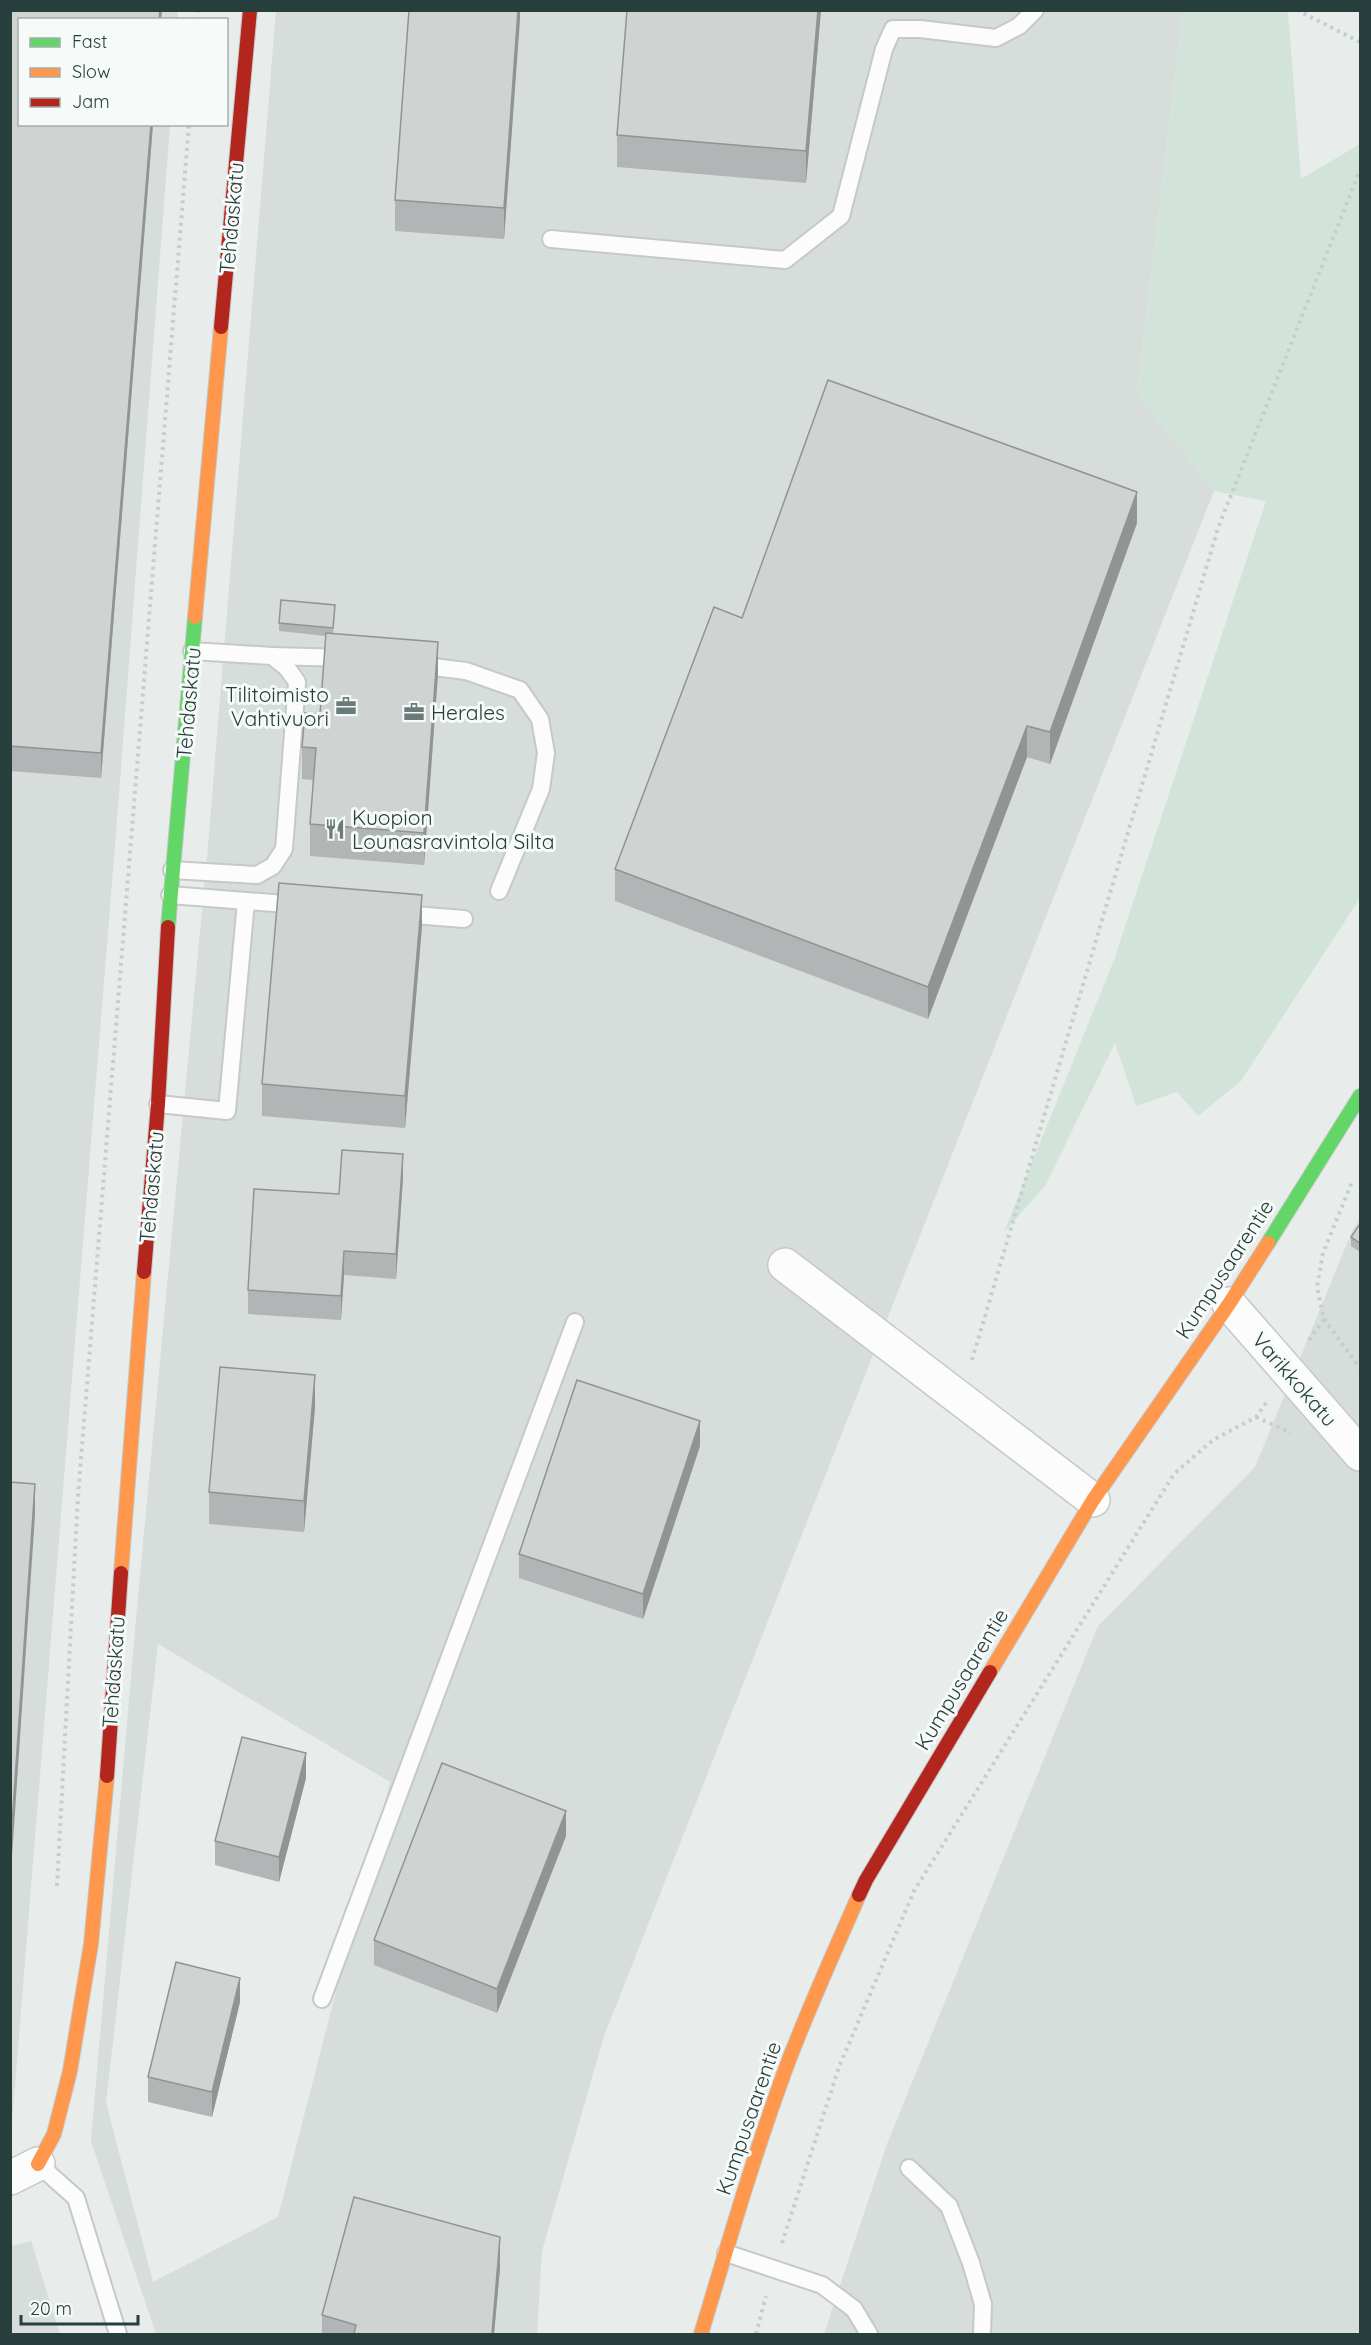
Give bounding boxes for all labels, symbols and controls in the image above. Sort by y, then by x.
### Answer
legend [18,18,228,126]
text: Fast [72,30,107,53]
text: Slow [72,60,110,83]
text: Jam [72,90,110,113]
street label: Tehdaskatu [213,161,249,275]
street label: Tehdaskatu [170,646,206,760]
place label: Tilitoimisto Vahtivuori [225,681,329,731]
office icon: Tilitoimisto Vahtivuori [334,694,358,718]
place label: Herales [431,699,505,725]
office icon: Herales [402,700,426,724]
place label: Kuopion Lounasravintola Silta [352,804,554,854]
restaurant icon: Kuopion Lounasravintola Silta [323,817,347,841]
street label: Tehdaskatu [133,1130,169,1244]
street label: Kumpusaarentie [1169,1195,1279,1343]
street label: Varikkokatu [1247,1326,1343,1432]
street label: Kumpusaarentie [909,1604,1013,1754]
street label: Tehdaskatu [96,1615,130,1729]
street label: Kumpusaarentie [710,2038,786,2198]
scale bar [21,2288,138,2326]
text: 20 m [30,2297,72,2320]

